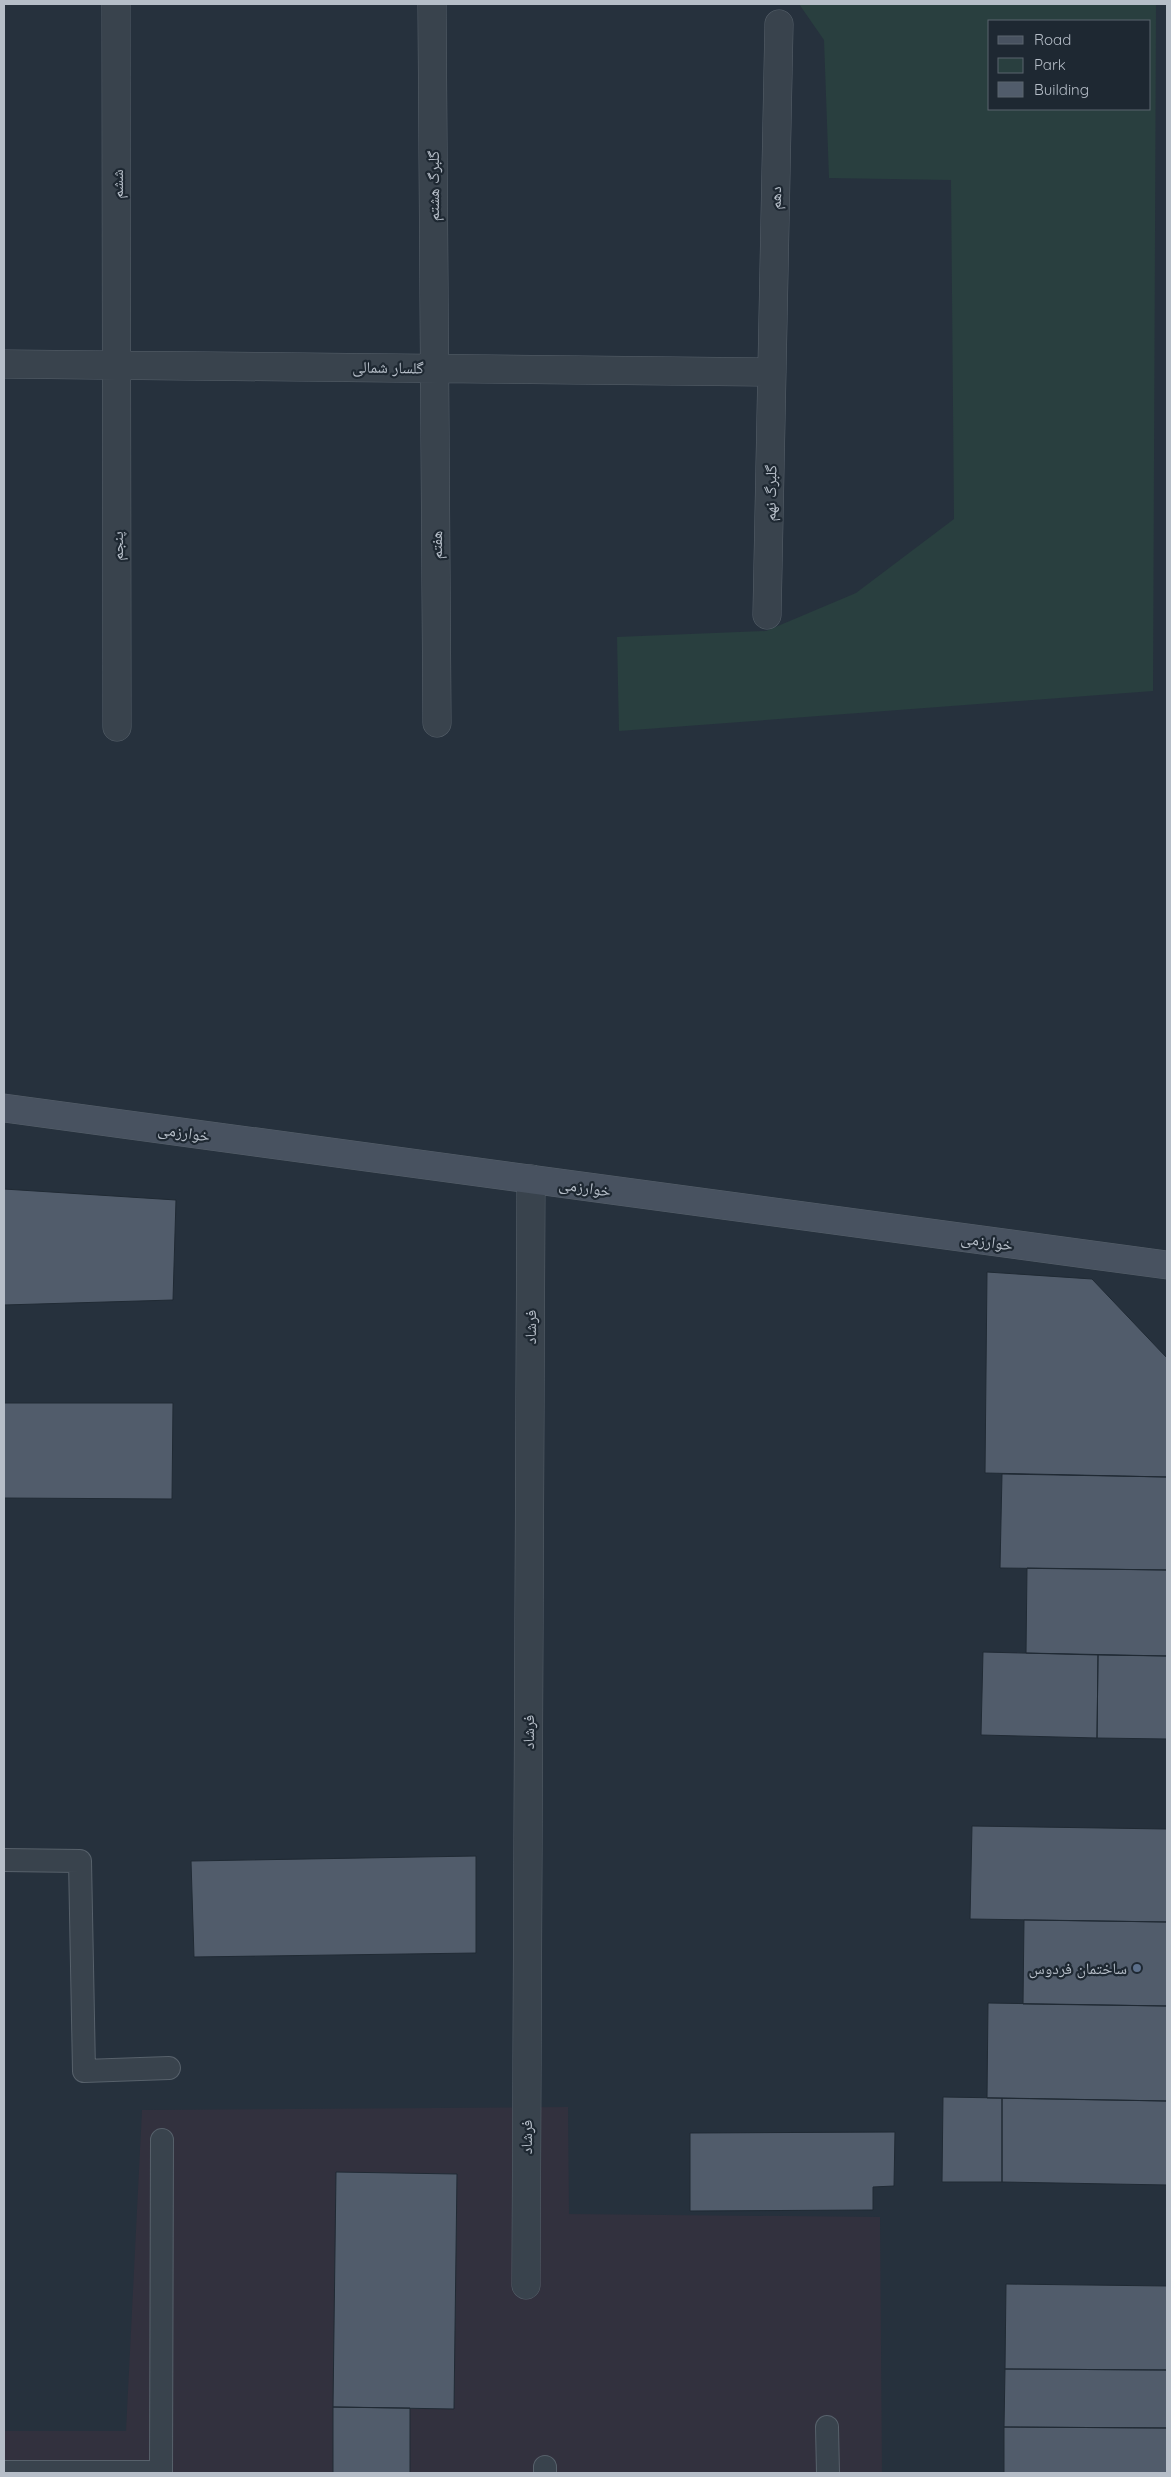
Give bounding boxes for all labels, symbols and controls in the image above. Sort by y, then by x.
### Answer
legend [988,20,1151,110]
text: Road [1034,30,1071,49]
text: Park [1034,55,1066,74]
text: Building [1034,80,1089,99]
street label: گلبرگ هشتم [423,150,444,221]
street label: ششم [107,169,128,199]
street label: دهم [765,186,786,210]
street label: گلسار شمالی [352,356,424,379]
street label: گلبرگ نهم [760,464,781,521]
street label: پنجم [107,531,128,561]
street label: هفتم [426,531,447,559]
street label: خوارزمی [157,1118,211,1147]
street label: خوارزمی [558,1173,612,1202]
street label: خوارزمی [960,1227,1014,1256]
street label: فرشاد [520,1310,540,1344]
street label: فرشاد [518,1715,538,1749]
place label: ساختمان فردوس [1029,1958,1127,1979]
marker: ساختمان فردوس [1131,1962,1143,1974]
street label: فرشاد [516,2120,536,2154]

